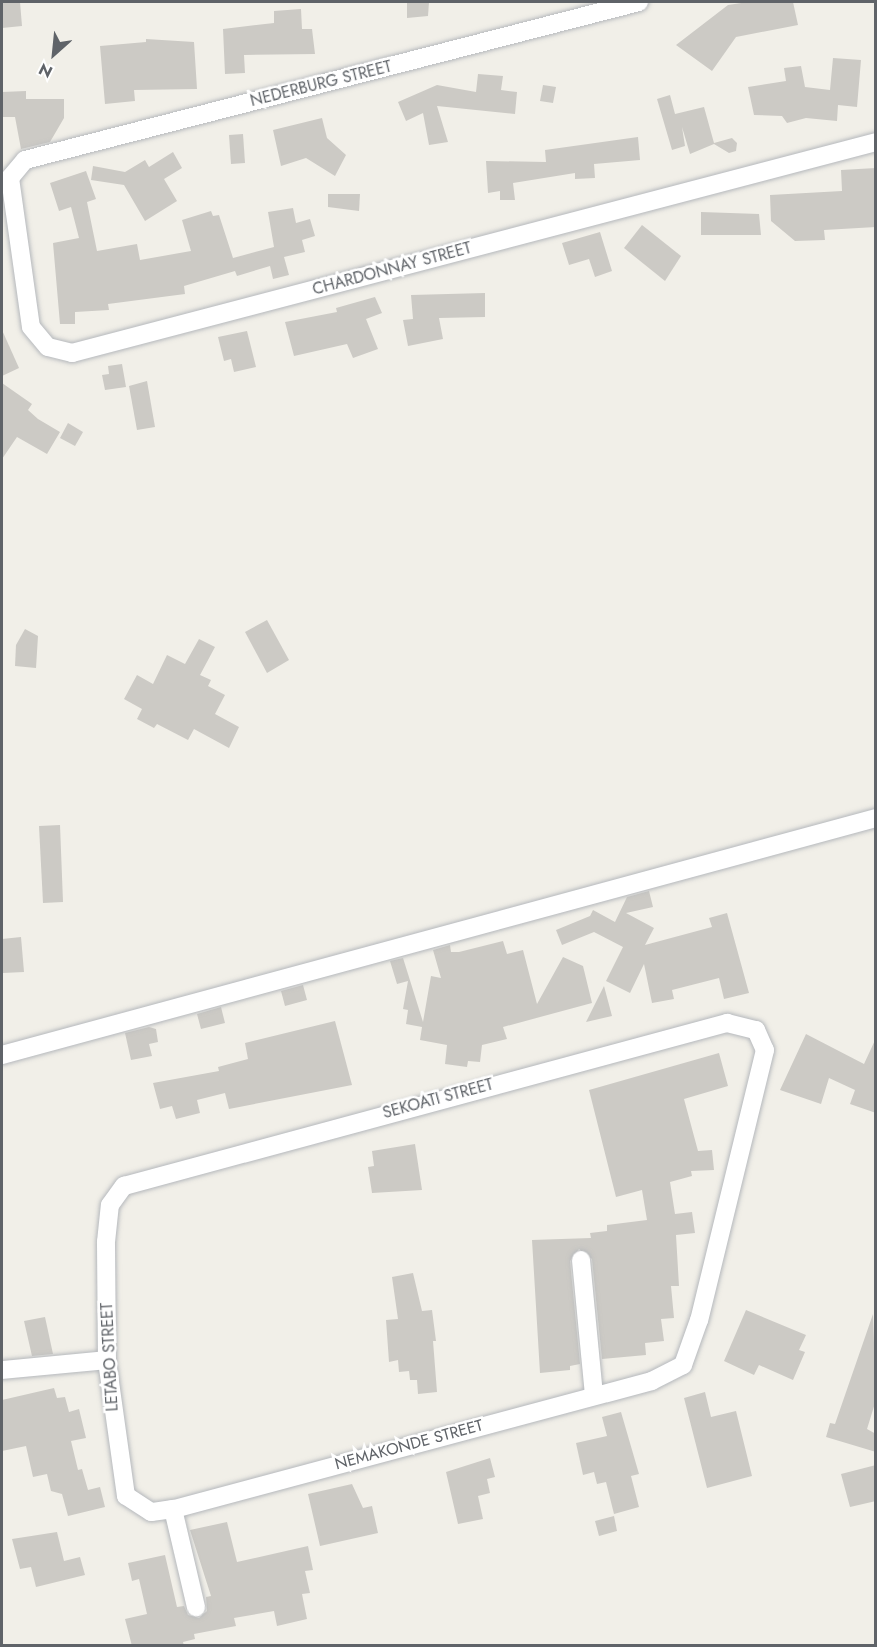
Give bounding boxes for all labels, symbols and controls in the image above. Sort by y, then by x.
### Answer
north arrow [24,24,84,84]
text: N [35,57,56,84]
street label: NEDERBURG STREET [248,57,394,111]
street label: CHARDONNAY STREET [310,239,474,299]
street label: SEKOATI STREET [381,1075,495,1123]
street label: LETABO STREET [98,1302,122,1412]
street label: NEMAKONDE STREET [333,1416,485,1474]

